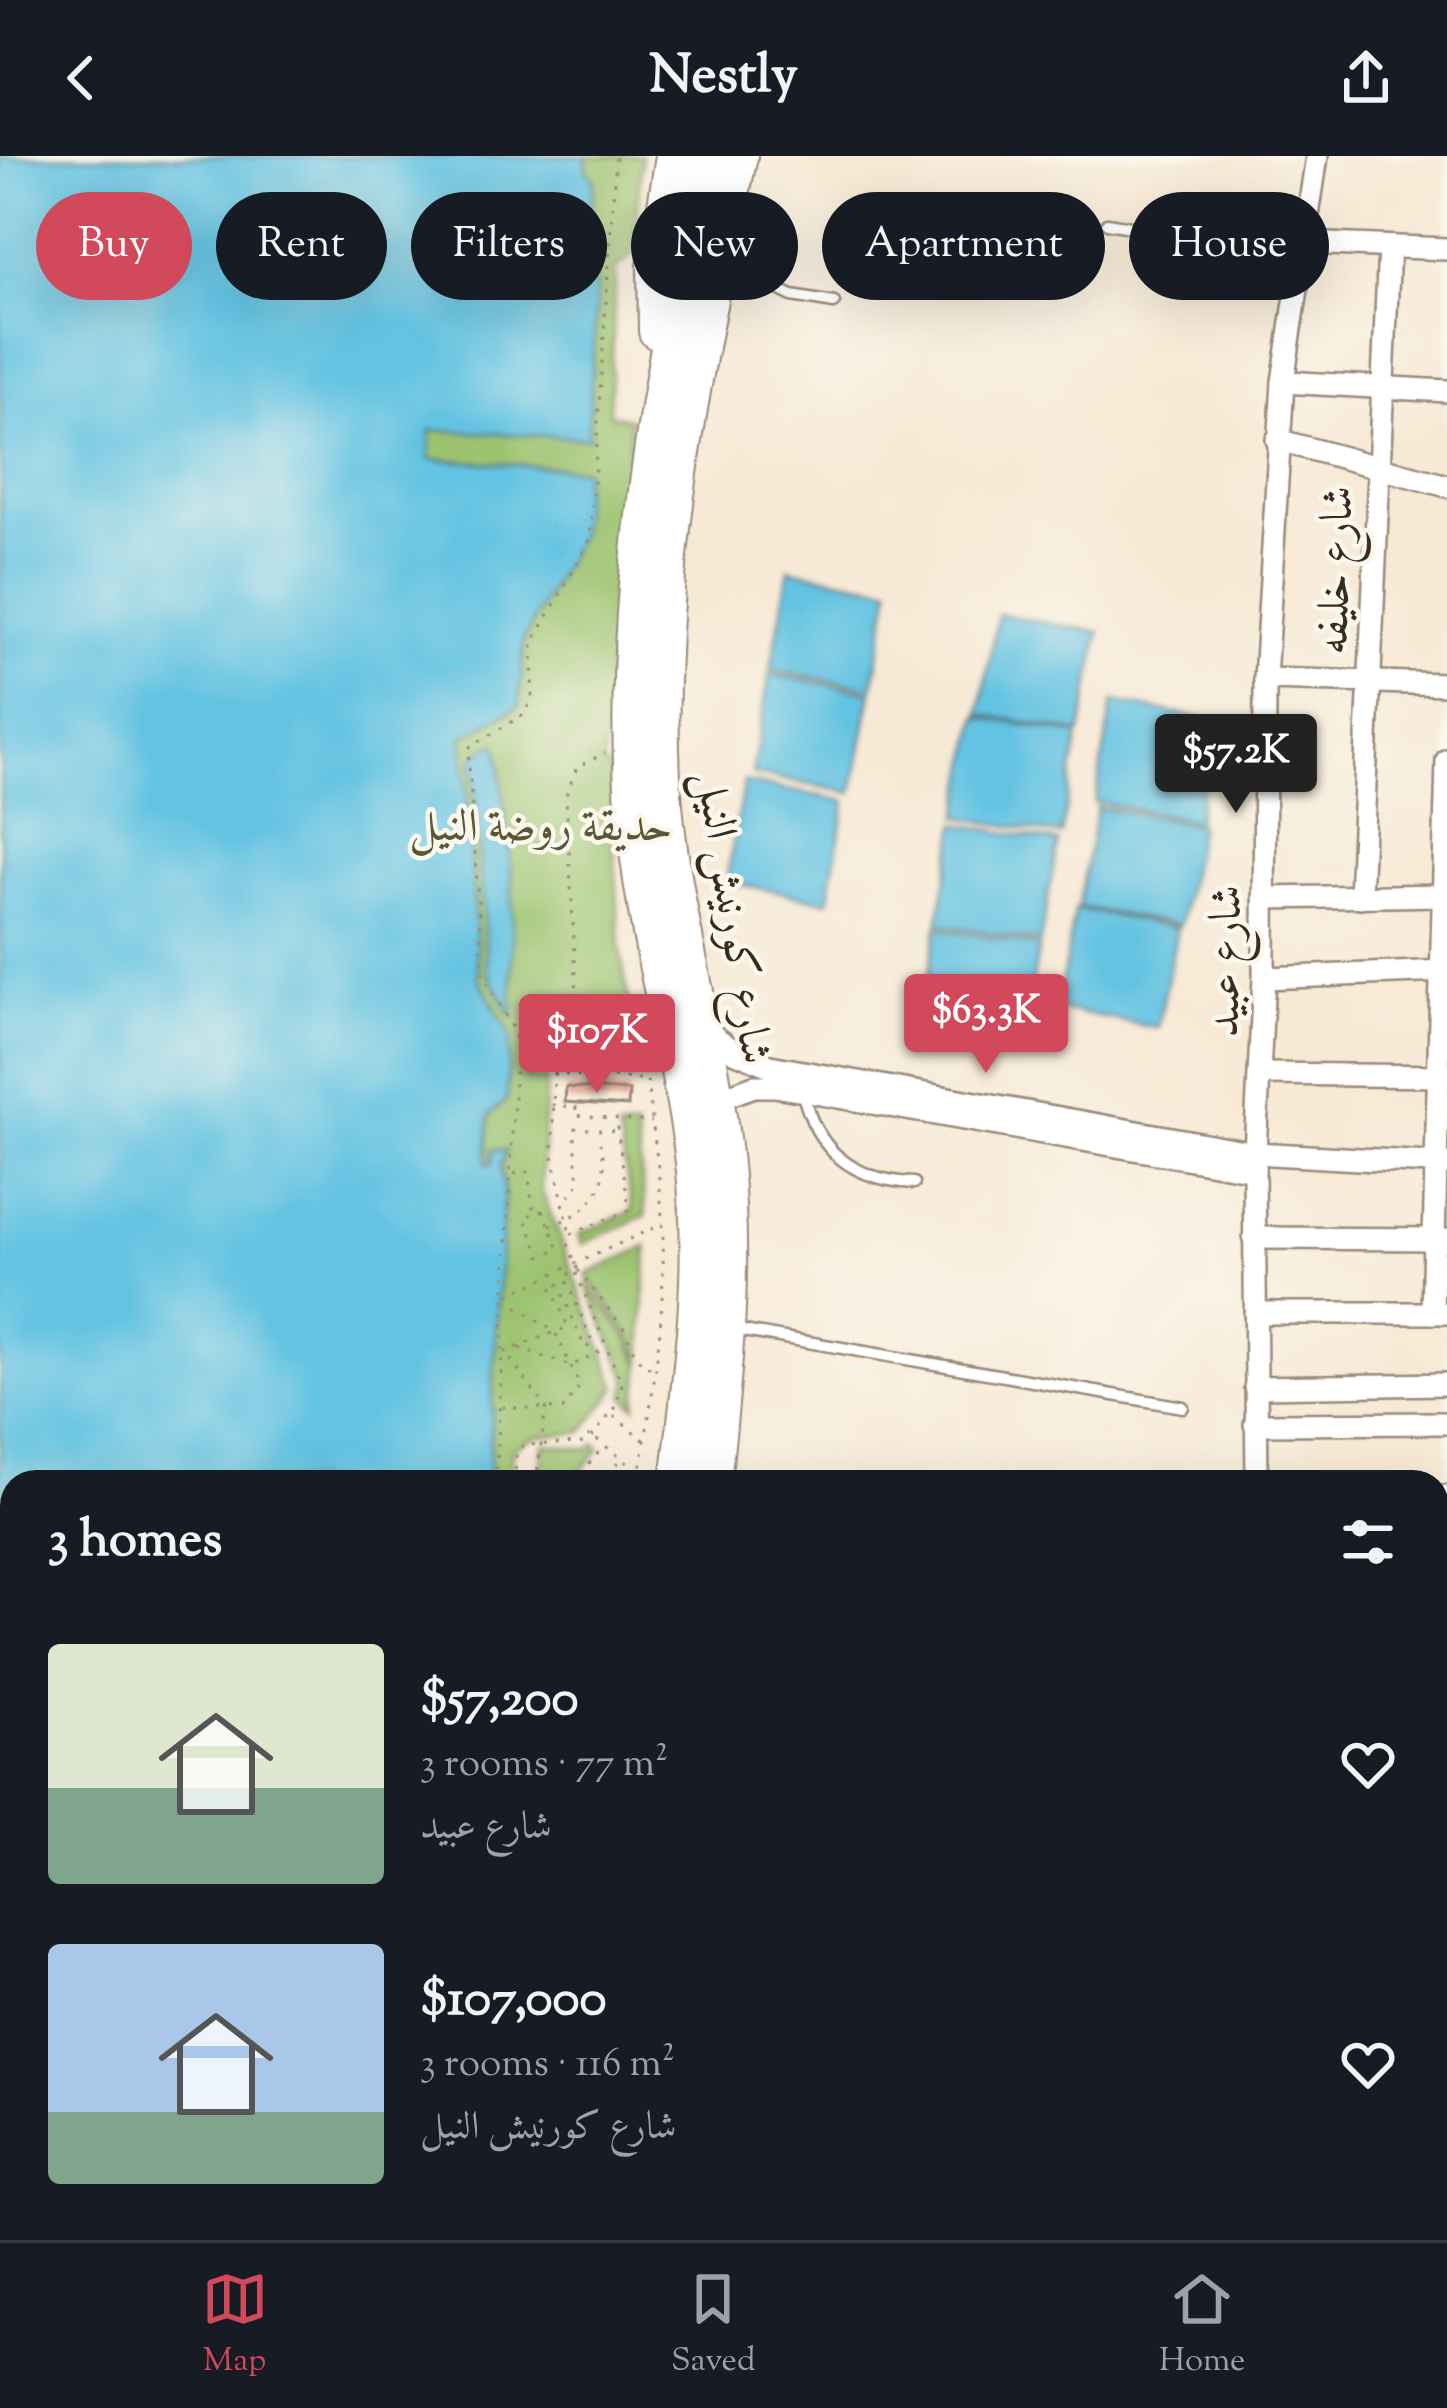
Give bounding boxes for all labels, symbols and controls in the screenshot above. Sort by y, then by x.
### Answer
text: Nestly [649,39,798,117]
icon: back [48,45,114,111]
icon: share [1333,45,1399,111]
chip: Buy [36,192,192,300]
chip: Rent [216,192,387,300]
chip: Filters [411,192,607,300]
chip: New [631,192,798,300]
chip: Apartment [822,192,1105,300]
chip: House [1129,192,1329,300]
street label: شارع خليفه [1303,485,1374,656]
pin: $57.2K [1138,714,1334,816]
text: $57.2K [1182,725,1290,781]
street label: شارع كورنيش النيل [675,766,786,1069]
park label: حديقة روضة النيل [409,797,673,862]
street label: شارع عبيد [1195,884,1262,1038]
pin: $63.3K [888,974,1084,1076]
text: $63.3K [931,985,1041,1041]
pin: $107K [513,994,681,1096]
text: $107K [546,1005,648,1061]
text: 3 homes [48,1506,222,1579]
icon: filters [1335,1509,1401,1575]
text: $57,200 [420,1665,578,1738]
icon: home [144,1692,288,1836]
icon: heart [1335,1731,1401,1797]
text: 3 rooms · 77 m² [420,1738,668,1794]
text: شارع عبيد [420,1801,552,1857]
text: $107,000 [420,1965,606,2038]
icon: home [144,1992,288,2136]
icon: heart [1335,2031,1401,2097]
text: 3 rooms · 116 m² [420,2038,675,2094]
text: شارع كورنيش النيل [420,2101,677,2157]
tab: Map [202,2266,268,2386]
tab: Saved [671,2266,756,2386]
tab: Home [1159,2266,1245,2386]

